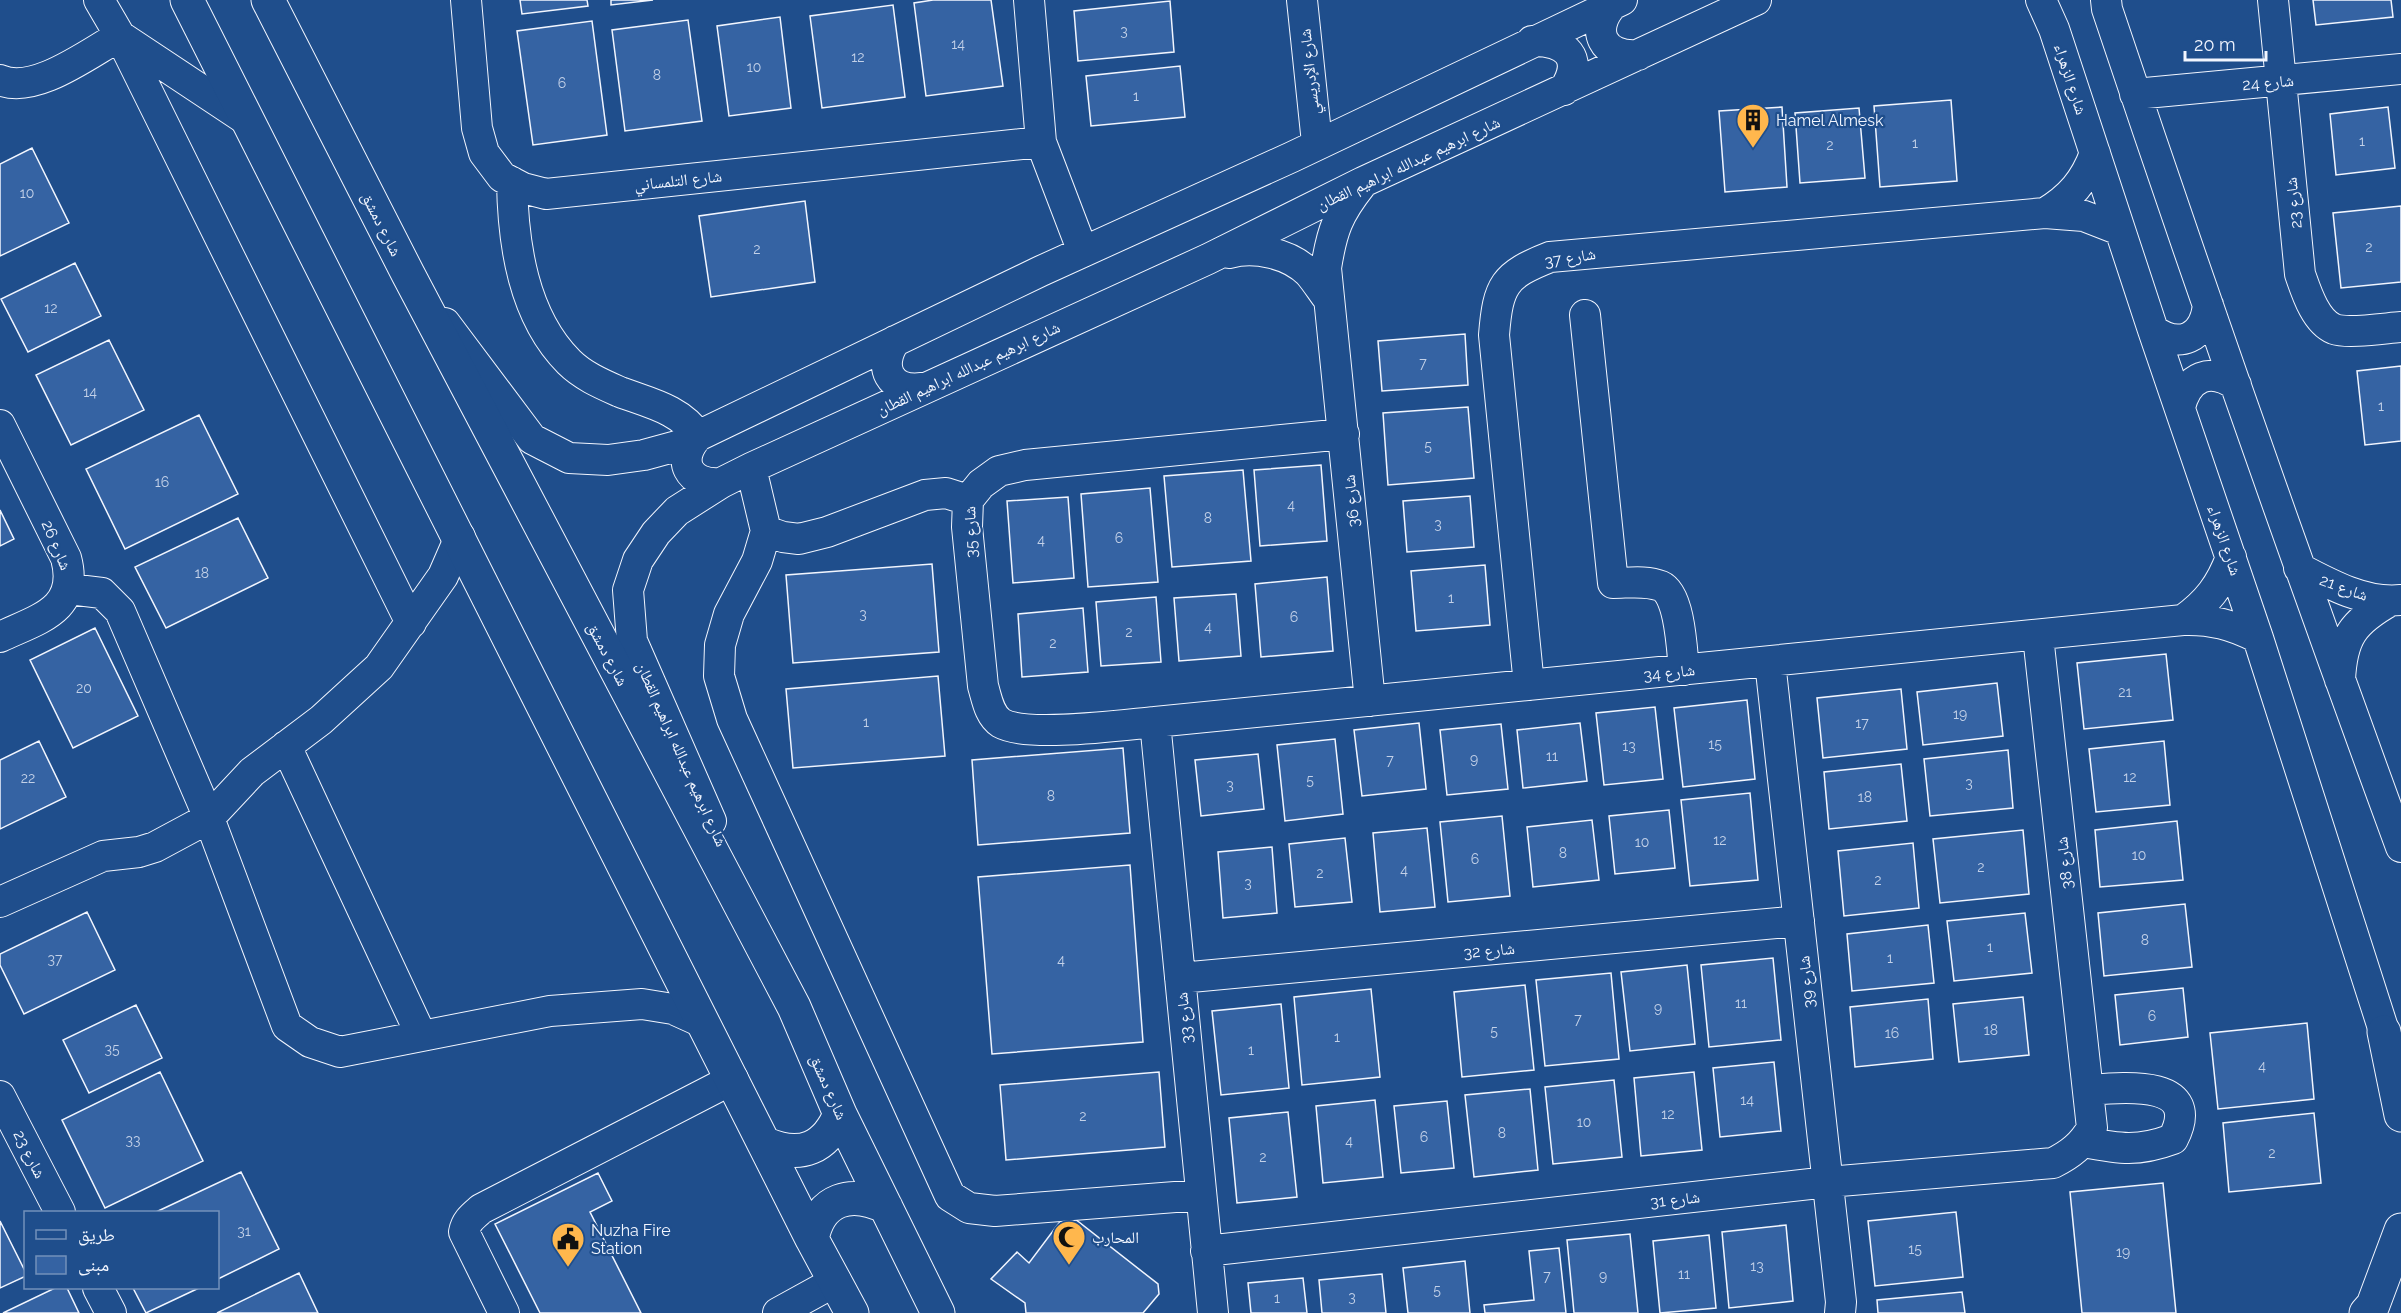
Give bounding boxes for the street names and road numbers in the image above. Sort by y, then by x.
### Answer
street label: شارع الإدريسي [1296,28,1327,116]
street label: شارع الزهراء [2049,41,2091,117]
street label: شارع 24 [2242,71,2295,95]
street label: شارع ابرهيم عبدالله ابراهيم القطان [1314,113,1503,215]
street label: شارع التلمساني [633,166,723,198]
street label: شارع 23 [2281,176,2307,229]
street label: شارع دمشق [356,189,406,260]
street label: شارع 37 [1543,244,1597,272]
street label: شارع ابرهيم عبدالله ابراهيم القطان [874,318,1063,420]
street label: شارع 36 [1340,474,1364,528]
street label: شارع الزهراء [2203,502,2245,578]
street label: شارع 35 [960,506,982,558]
street label: شارع 26 [37,517,76,573]
street label: شارع 21 [2317,570,2370,606]
street label: شارع دمشق [582,619,632,690]
street label: شارع ابرهيم عبدالله ابراهيم القطان [631,659,731,850]
street label: شارع 34 [1642,660,1696,686]
street label: شارع 38 [2052,836,2078,890]
street label: شارع 32 [1463,939,1516,963]
street label: شارع 39 [1794,955,1820,1009]
street label: شارع 33 [1172,991,1198,1045]
street label: شارع دمشق [805,1052,851,1123]
street label: شارع 23 [9,1127,50,1182]
street label: شارع 31 [1649,1187,1701,1213]

